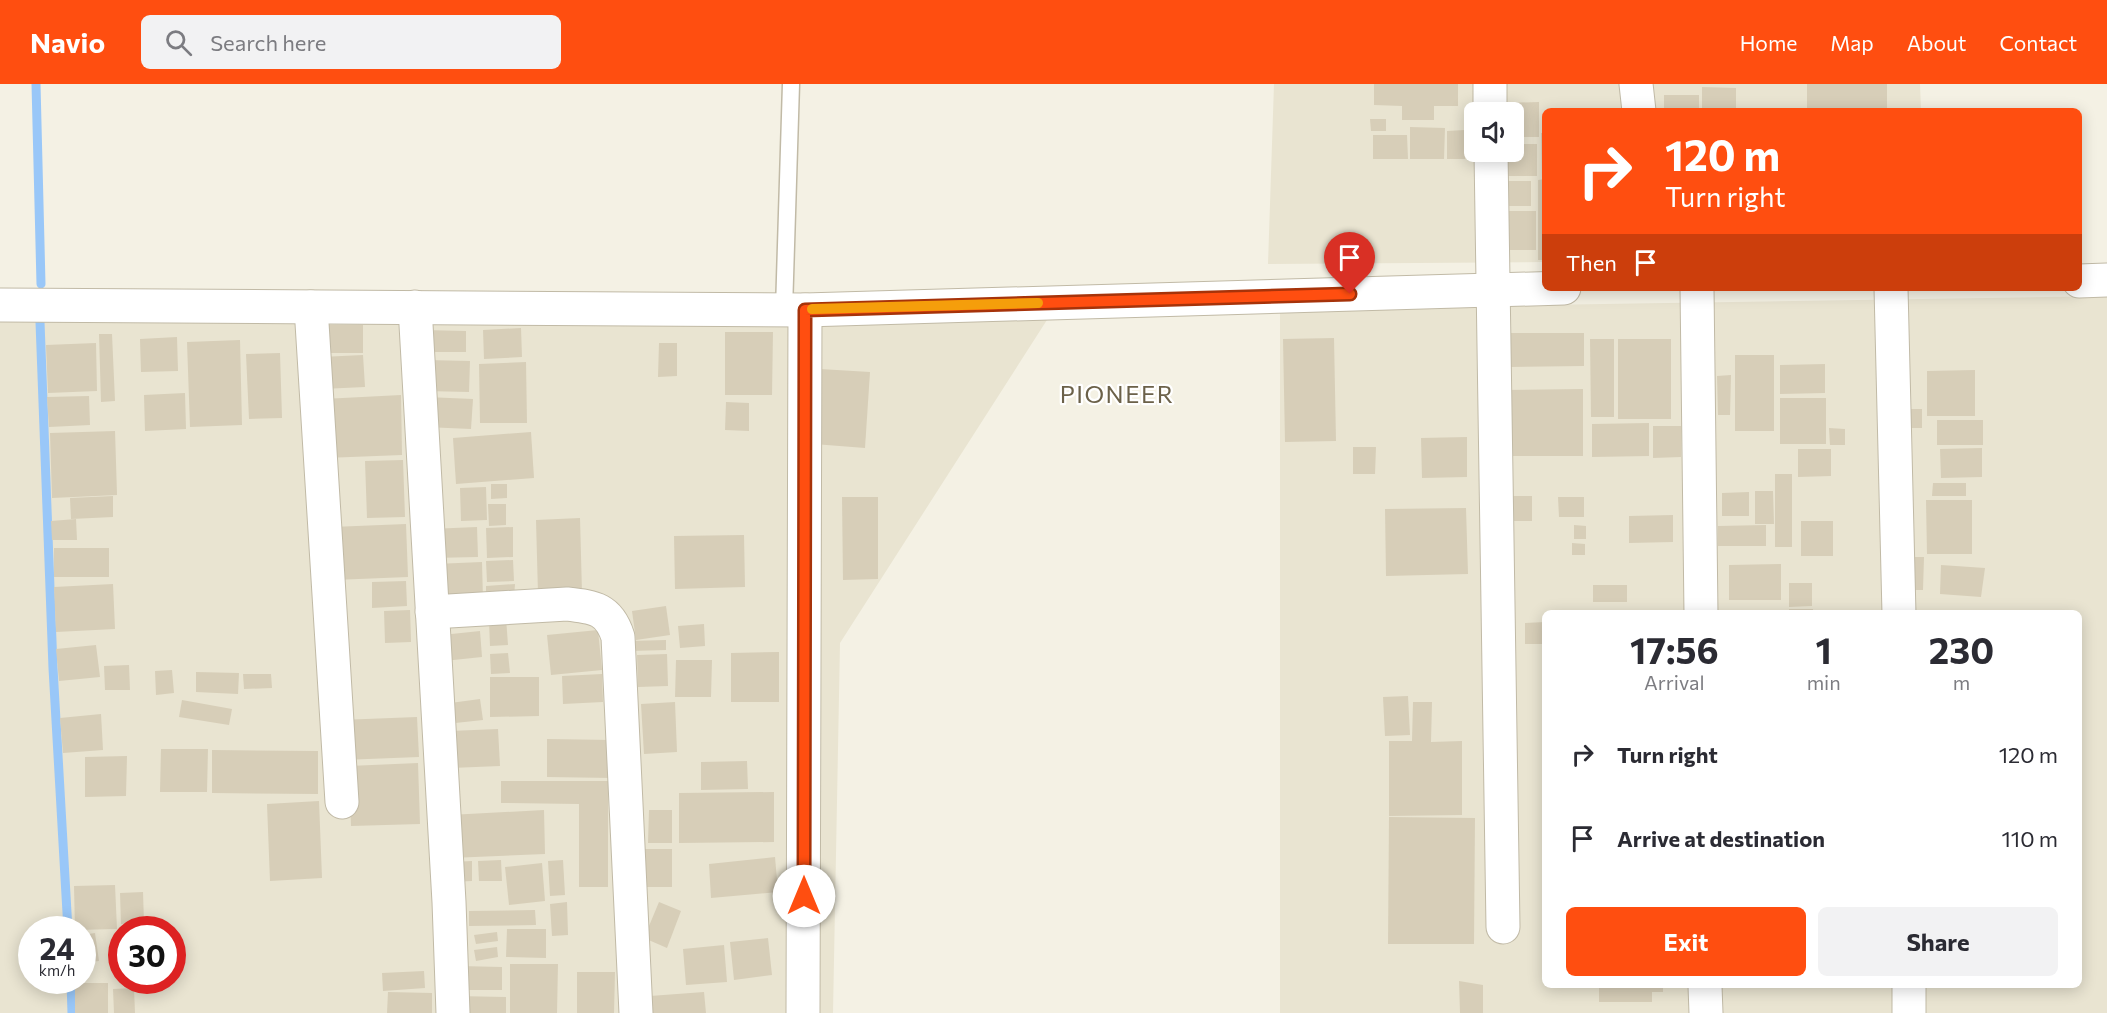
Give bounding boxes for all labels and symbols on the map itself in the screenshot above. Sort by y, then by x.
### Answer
pin [1324,232,1375,294]
district label: PIONEER [1060,379,1174,408]
position arrow [772,864,836,928]
speed limit sign: 30 [108,916,186,994]

